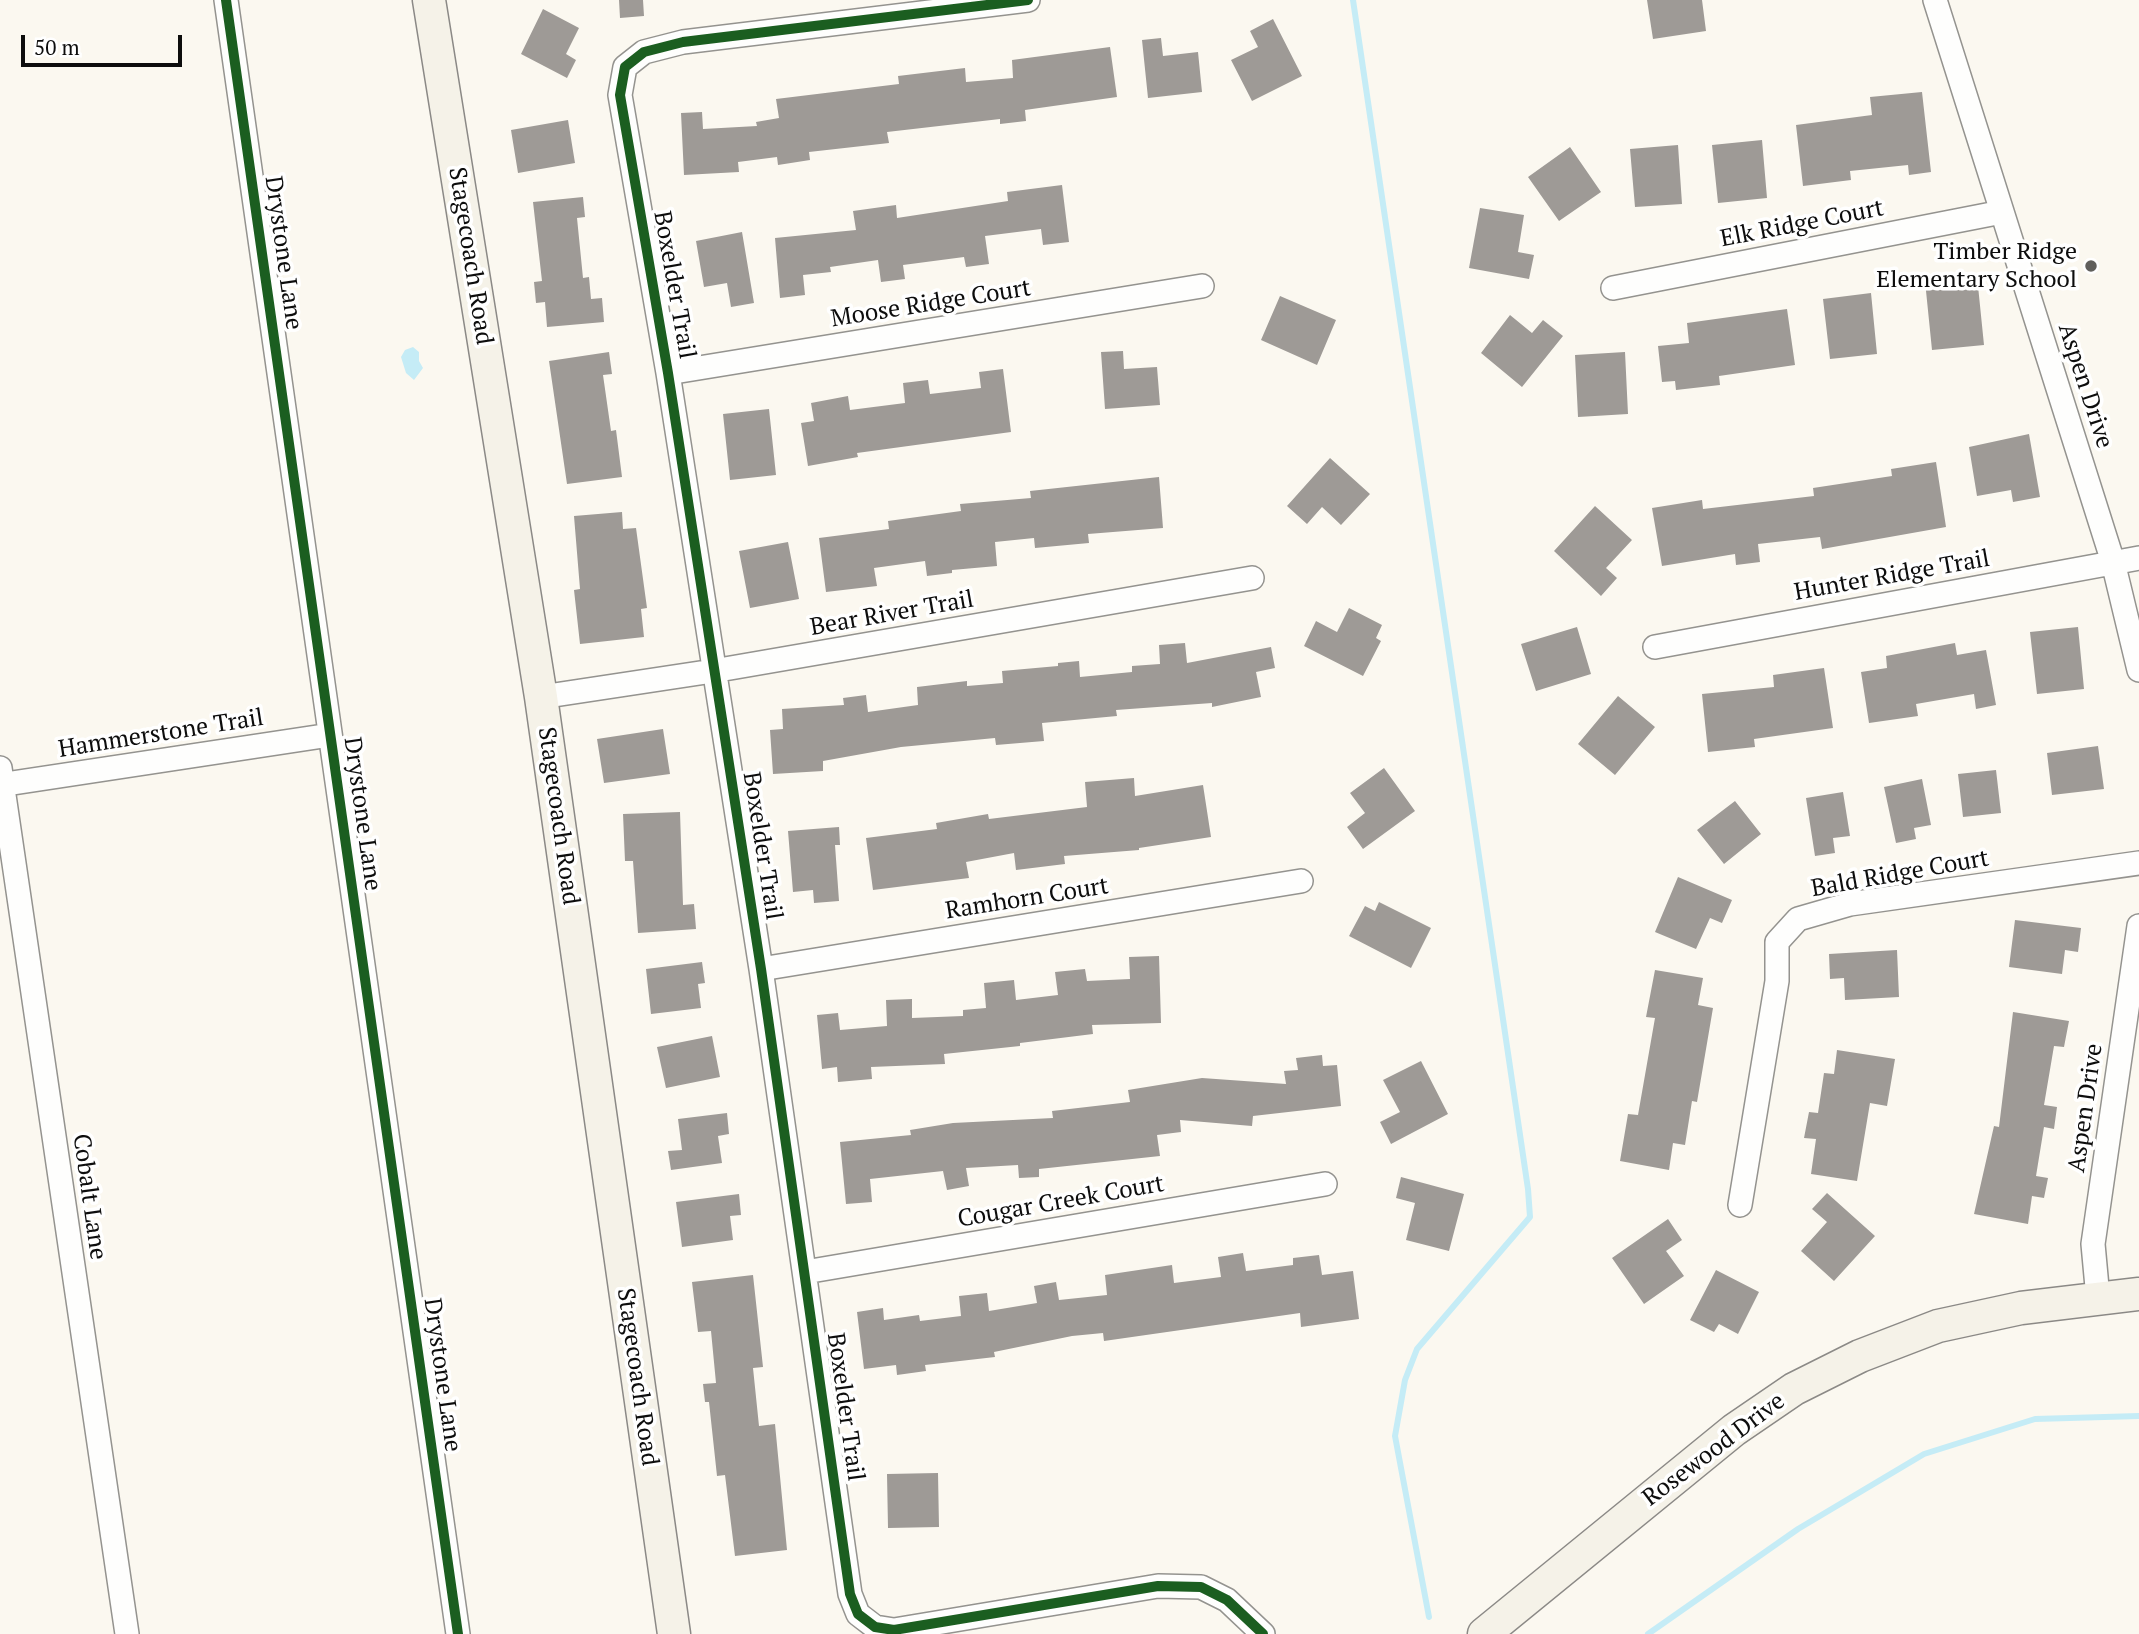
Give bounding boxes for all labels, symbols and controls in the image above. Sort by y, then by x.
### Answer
scale bar [24,21,186,65]
text: 50 m [34,33,80,61]
street label: Stagecoach Road [442,165,498,347]
street label: Drystone Lane [258,174,308,332]
street label: Elk Ridge Court [1718,194,1886,254]
street label: Boxelder Trail [647,209,701,361]
place label: Timber Ridge Elementary School [1876,238,2077,294]
marker: Timber Ridge Elementary School [2083,258,2099,274]
street label: Moose Ridge Court [829,274,1033,334]
street label: Aspen Drive [2051,320,2119,452]
street label: Hunter Ridge Trail [1792,545,1992,607]
street label: Bear River Trail [808,585,976,643]
street label: Hammerstone Trail [57,704,265,764]
street label: Stagecoach Road [531,725,585,907]
street label: Drystone Lane [337,735,387,893]
street label: Boxelder Trail [736,770,788,922]
street label: Bald Ridge Court [1809,844,1991,904]
street label: Ramhorn Court [943,872,1111,926]
street label: Aspen Drive [2063,1042,2109,1174]
street label: Cobalt Lane [66,1132,112,1262]
street label: Cougar Creek Court [956,1170,1166,1234]
street label: Stagecoach Road [610,1286,664,1468]
street label: Drystone Lane [417,1296,467,1454]
street label: Boxelder Trail [820,1331,870,1483]
street label: Rosewood Drive [1637,1387,1791,1513]

